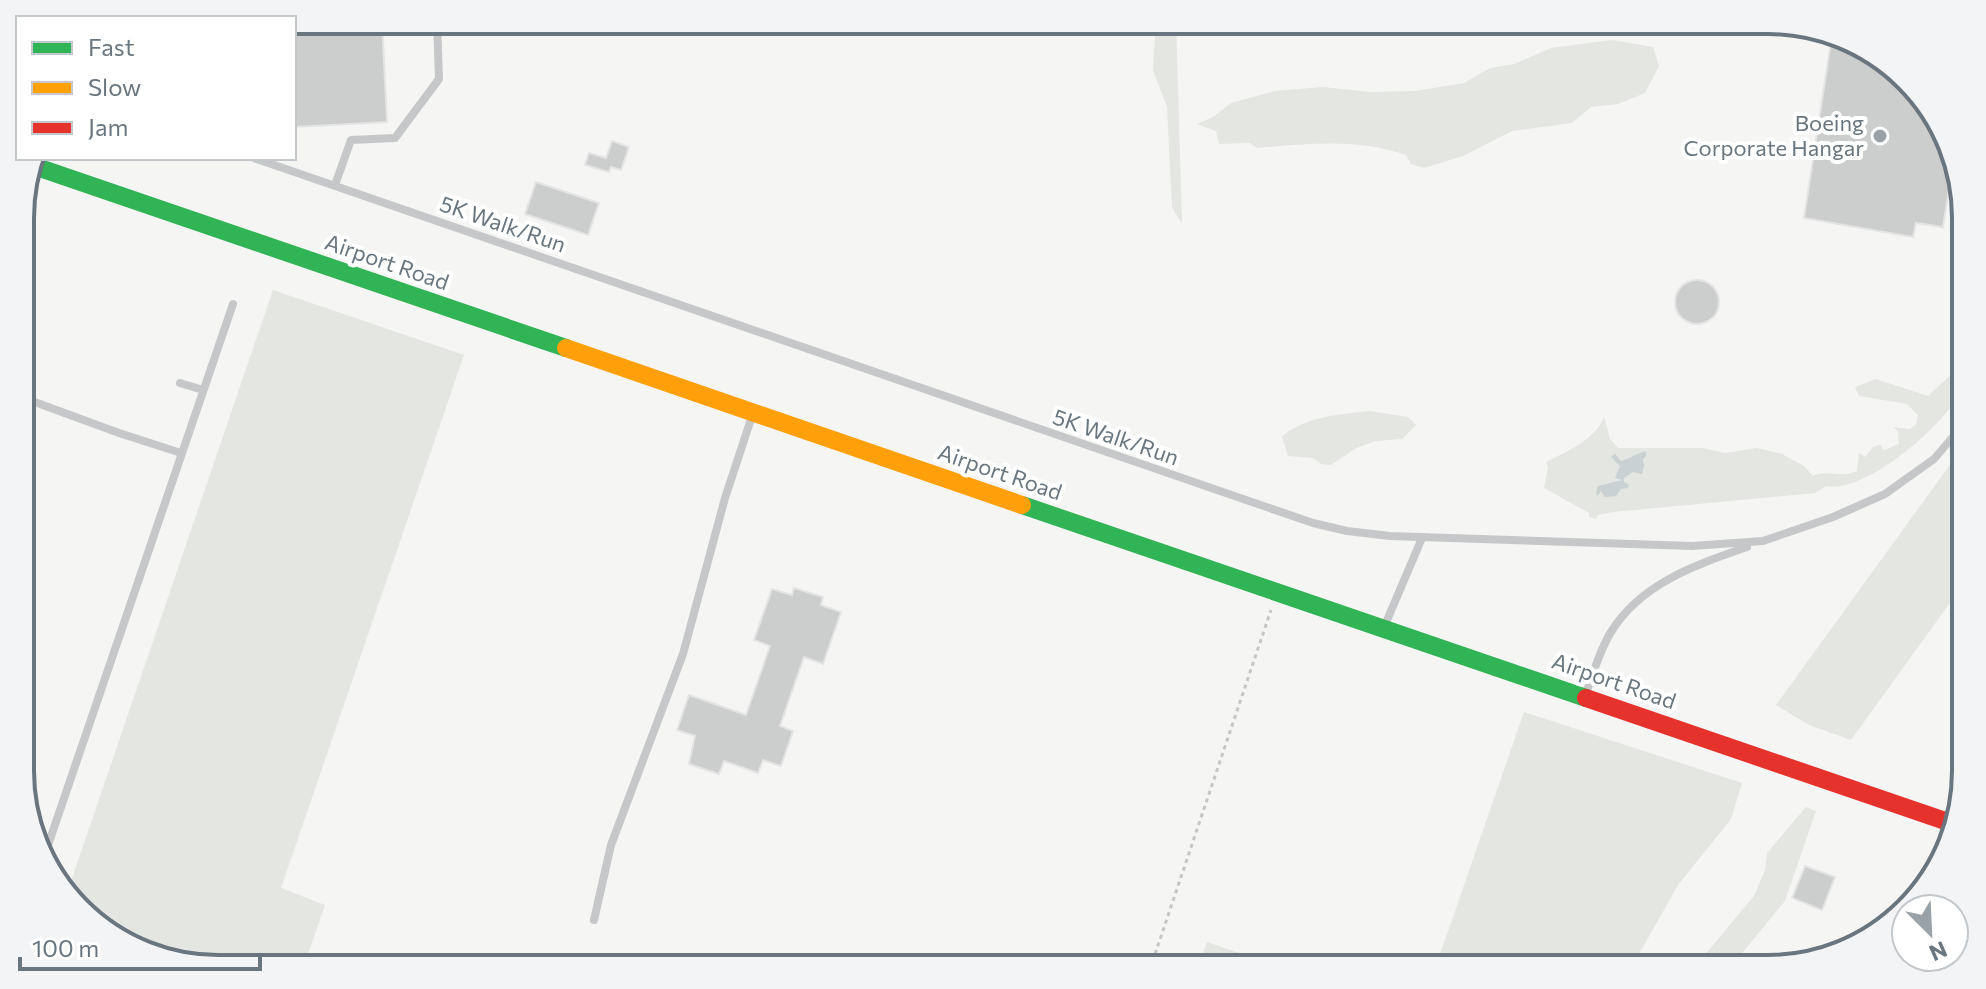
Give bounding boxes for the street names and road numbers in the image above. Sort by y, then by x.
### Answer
street label: 5K Walk/Run [437,189,570,258]
street label: Airport Road [322,228,453,295]
street label: 5K Walk/Run [1050,402,1183,471]
street label: Airport Road [935,438,1066,505]
street label: Airport Road [1549,647,1680,714]

